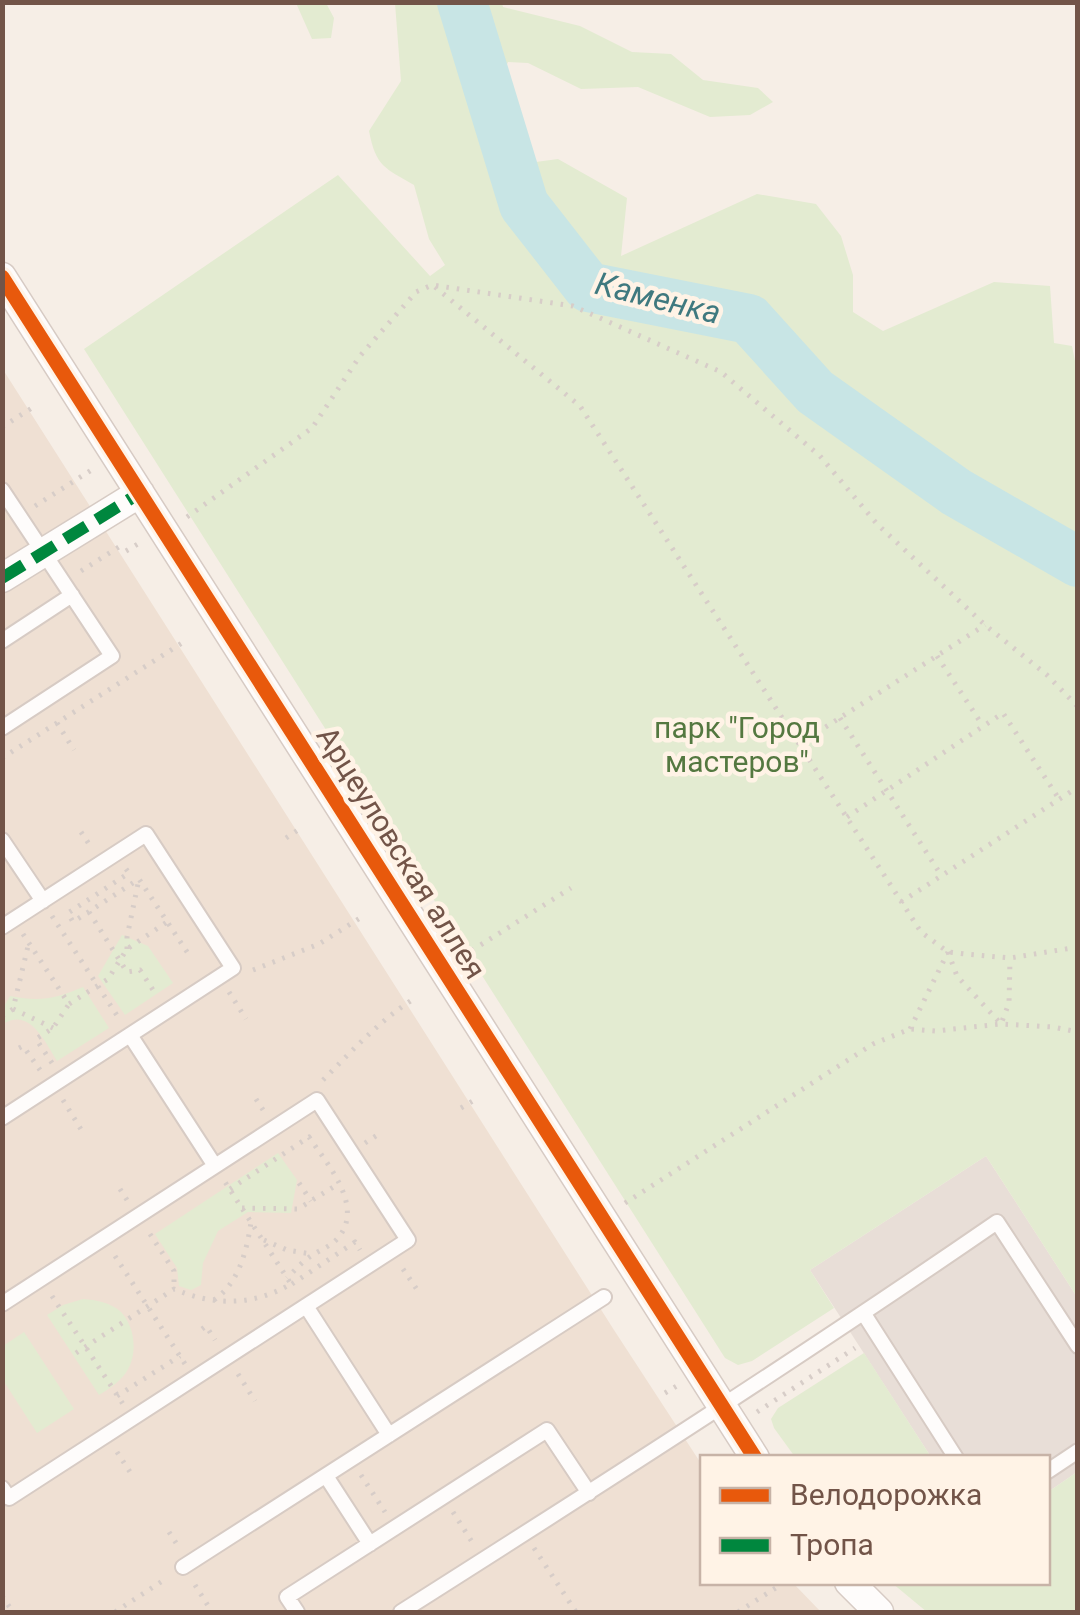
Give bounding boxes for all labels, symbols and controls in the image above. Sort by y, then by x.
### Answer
water label: Каменка [591,264,725,332]
park label: парк "Город мастеров" [654,710,820,779]
street label: Арцеуловская аллея [310,720,493,985]
legend [700,1455,1050,1585]
text: Велодорожка [790,1477,982,1512]
text: Тропа [790,1527,874,1562]

